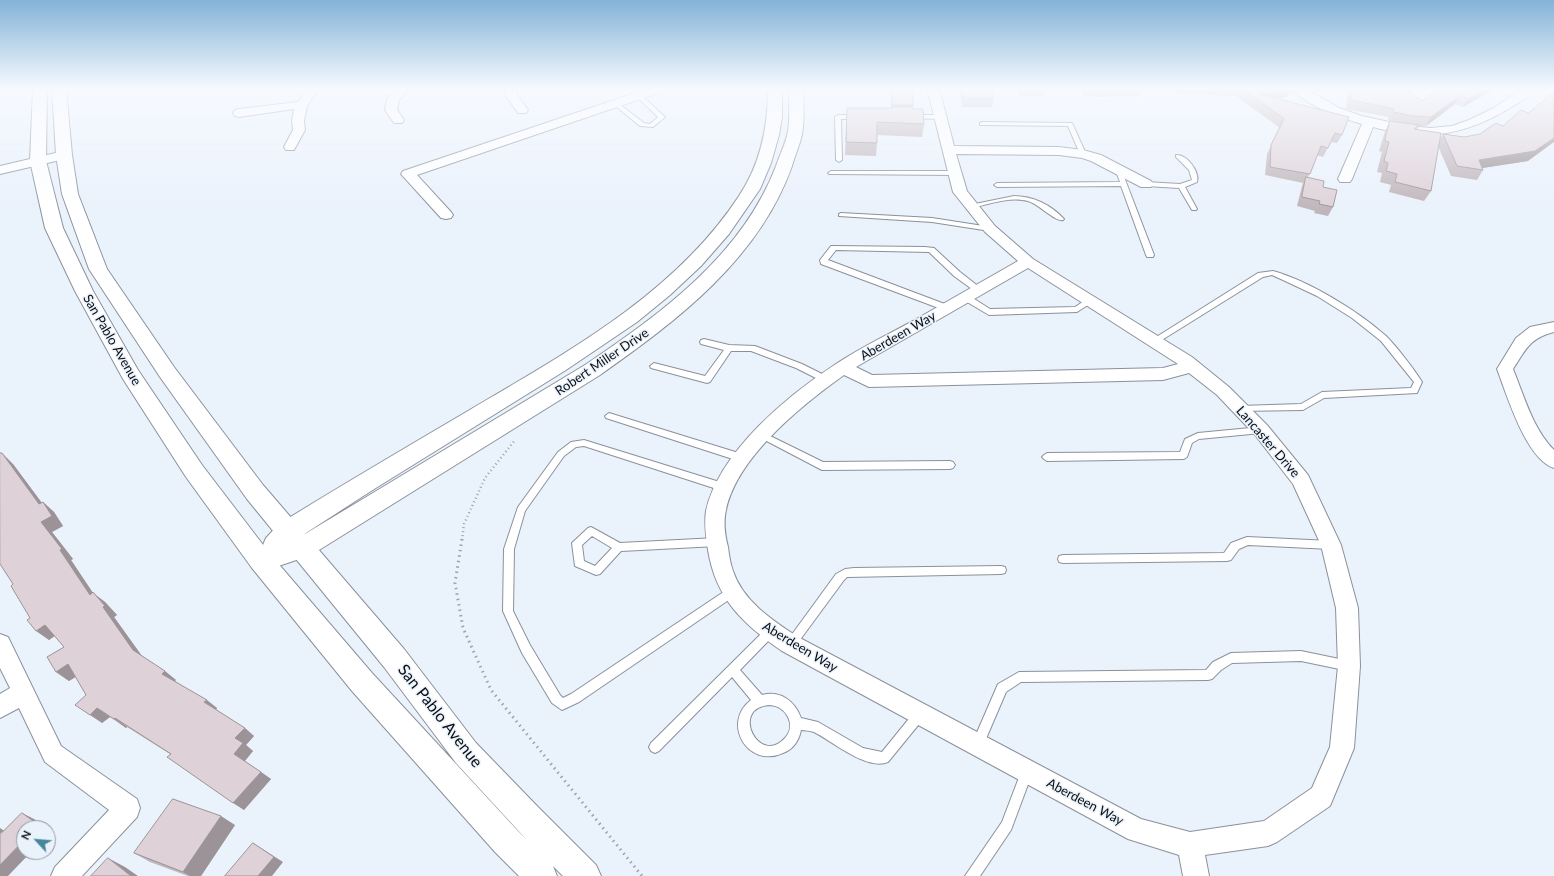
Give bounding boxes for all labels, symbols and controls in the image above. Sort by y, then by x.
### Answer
street label: San Pablo Avenue [80,292,144,388]
street label: Aberdeen Way [857,308,939,364]
street label: Robert Miller Drive [552,325,652,399]
street label: Lancaster Drive [1233,403,1303,481]
street label: Aberdeen Way [760,618,840,676]
street label: San Pablo Avenue [394,661,486,771]
street label: Aberdeen Way [1044,775,1126,829]
north arrow [16,820,56,860]
text: N [18,828,33,842]

